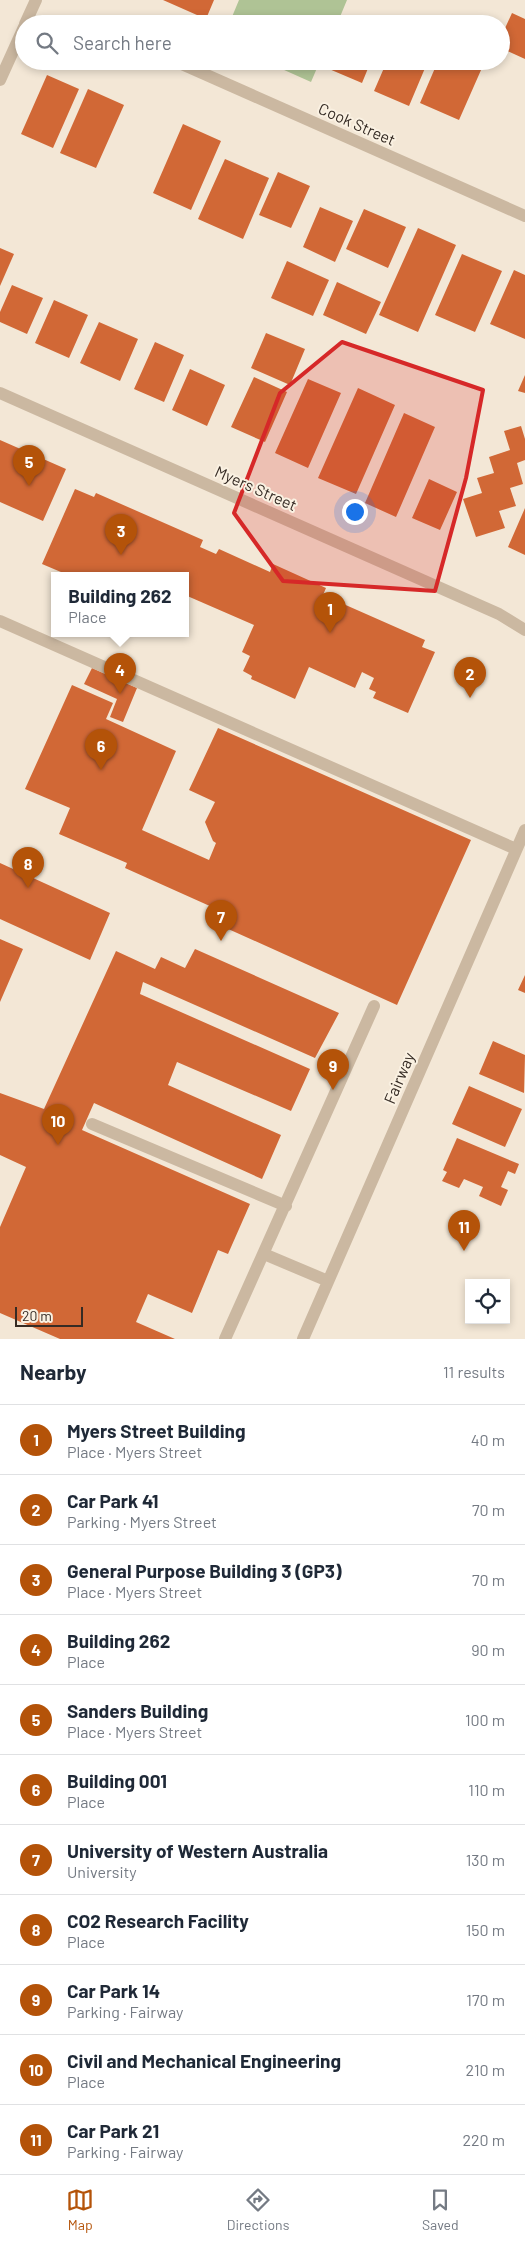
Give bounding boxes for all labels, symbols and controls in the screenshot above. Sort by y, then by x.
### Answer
search box [15,15,510,70]
icon: search [33,29,61,57]
text: Search here [73,31,172,54]
street label: Cook Street [316,98,399,149]
pin: 5 [13,445,45,486]
street label: Myers Street [212,461,300,514]
your location [342,499,368,525]
pin: 3 [105,514,137,555]
popup [51,572,189,637]
text: Building 262 [68,584,172,607]
pin: 1 [314,592,346,633]
text: Place [68,607,106,626]
pin: 4 [104,653,136,694]
pin: 2 [454,657,486,698]
pin: 6 [85,729,117,770]
pin: 8 [12,847,44,888]
pin: 7 [205,900,237,941]
pin: 9 [317,1049,349,1090]
street label: Fairway [379,1049,418,1106]
pin: 10 [42,1104,74,1145]
pin: 11 [448,1210,480,1251]
map controls [465,1279,510,1324]
button: locate [465,1279,510,1324]
scale bar [15,1304,82,1327]
text: 20 m [22,1307,52,1324]
text: Nearby [20,1359,86,1384]
text: 11 results [443,1362,505,1381]
text: Myers Street Building [67,1419,246,1442]
text: 1 [33,1430,39,1449]
text: 40 m [471,1430,505,1449]
text: Place · Myers Street [67,1442,202,1461]
text: Car Park 41 [67,1489,158,1512]
text: 2 [32,1500,40,1519]
text: 70 m [472,1500,505,1519]
text: Parking · Myers Street [67,1512,217,1531]
text: General Purpose Building 3 (GP3) [67,1559,342,1582]
text: 3 [32,1570,40,1589]
text: 70 m [472,1570,505,1589]
text: Place · Myers Street [67,1582,202,1601]
text: Building 262 [67,1629,170,1652]
text: 4 [31,1640,41,1659]
text: 90 m [471,1640,505,1659]
text: Place [67,1652,105,1671]
text: Sanders Building [67,1699,208,1722]
text: 5 [32,1710,40,1729]
text: 100 m [465,1710,505,1729]
text: Place · Myers Street [67,1722,202,1741]
text: Building 001 [67,1769,167,1792]
text: 6 [32,1780,40,1799]
text: 110 m [468,1780,505,1799]
text: Place [67,1792,105,1811]
text: University of Western Australia [67,1839,328,1862]
text: 7 [32,1850,40,1869]
text: 130 m [466,1850,505,1869]
text: University [67,1862,137,1881]
text: CO2 Research Facility [67,1909,249,1932]
text: 8 [32,1920,40,1939]
text: 150 m [466,1920,505,1939]
text: Place [67,1932,105,1951]
text: Car Park 14 [67,1979,160,2002]
text: 9 [32,1990,40,2009]
text: 170 m [466,1990,505,2009]
text: Parking · Fairway [67,2002,183,2021]
text: Civil and Mechanical Engineering [67,2049,341,2072]
text: 10 [29,2060,43,2079]
text: 210 m [466,2060,505,2079]
text: Place [67,2072,105,2091]
text: Car Park 21 [67,2119,159,2142]
text: 11 [30,2130,42,2149]
text: 220 m [462,2130,505,2149]
text: Parking · Fairway [67,2142,183,2161]
tab: Map [66,2186,94,2233]
tab: Directions [227,2186,289,2233]
tab: Saved [422,2186,459,2233]

